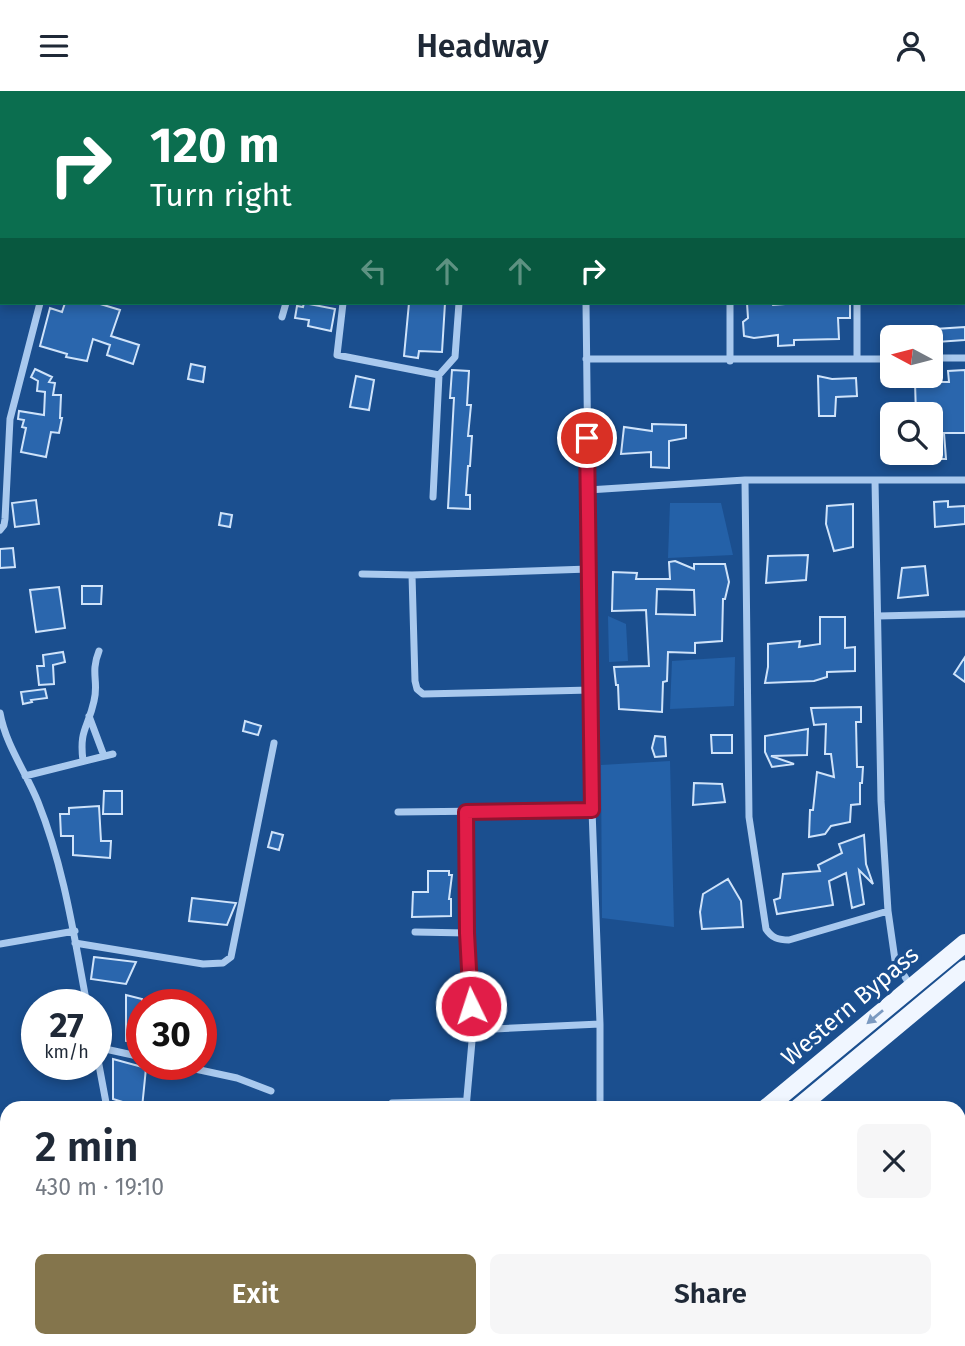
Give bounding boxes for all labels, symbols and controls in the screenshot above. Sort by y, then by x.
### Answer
icon: menu [35,27,73,65]
text: Headway [416,27,549,65]
icon: person [892,27,930,65]
text: 120 m [150,116,280,175]
icon: right [35,119,126,210]
text: Turn right [150,176,292,214]
icon: left [355,252,393,290]
icon: ahead [428,252,466,290]
icon: ahead [501,252,539,290]
icon: right [574,252,612,290]
north arrow [880,325,943,389]
map controls [880,325,943,465]
button: search [880,402,943,465]
pin [557,408,617,468]
icon: arrive [568,419,606,457]
street label: Western Bypass [776,941,924,1071]
position arrow [434,969,508,1043]
speed limit sign: 30 [126,989,217,1080]
text: 27 [49,1004,84,1046]
one-way arrow [866,1009,883,1024]
text: km/h [44,1041,89,1063]
text: 2 min [35,1122,139,1172]
button: close [857,1124,931,1198]
text: 430 m · 19:10 [35,1173,164,1201]
button: Exit [35,1254,476,1334]
button: Share [490,1254,931,1334]

